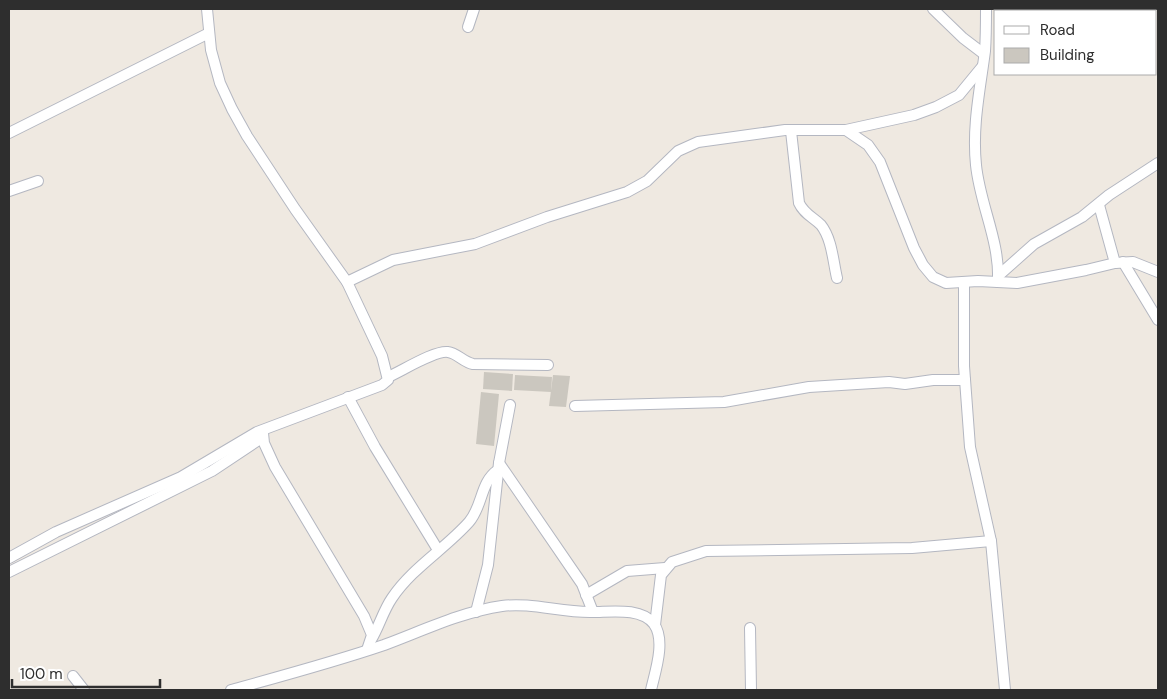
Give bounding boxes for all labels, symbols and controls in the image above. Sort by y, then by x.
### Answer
legend [994,10,1157,75]
text: Road [1040,20,1075,40]
text: Building [1040,45,1095,65]
scale bar [12,656,160,688]
text: 100 m [20,664,63,684]

